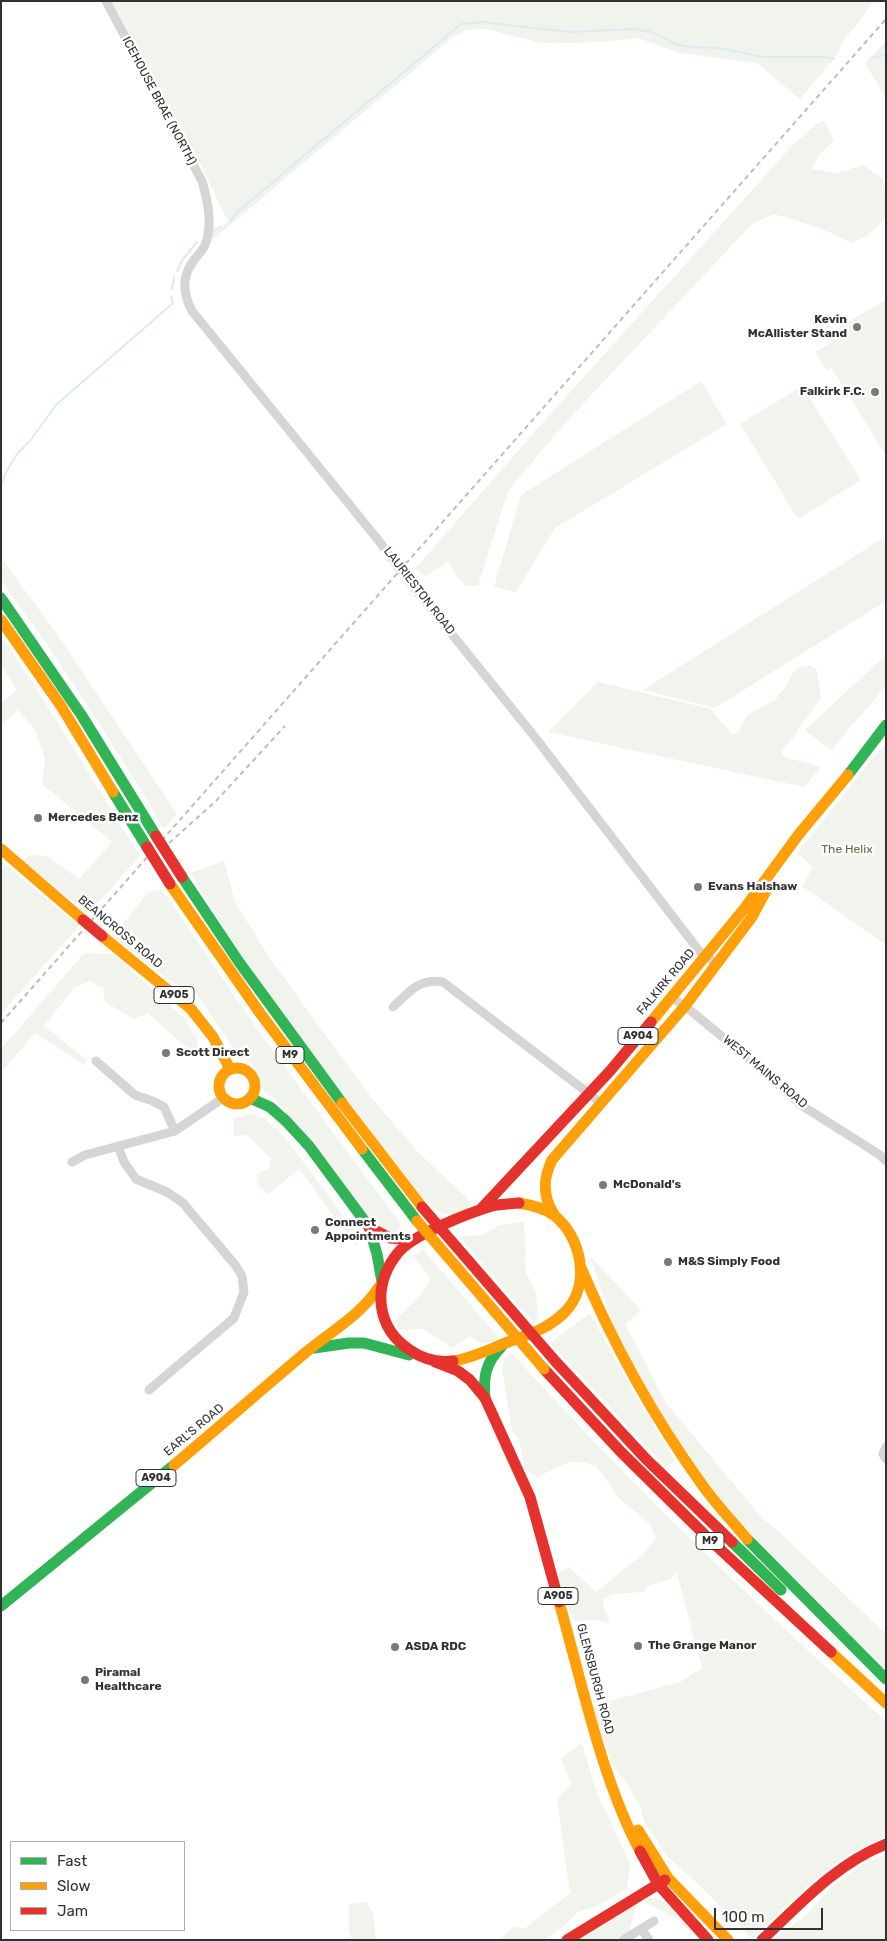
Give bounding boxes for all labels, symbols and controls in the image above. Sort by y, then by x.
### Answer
street label: ICEHOUSE BRAE (NORTH) [119,34,199,168]
place label: Kevin McAllister Stand [748,313,847,341]
marker: Kevin McAllister Stand [851,321,863,333]
place label: Falkirk F.C. [800,385,865,399]
marker: Falkirk F.C. [869,386,881,398]
street label: LAURIESTON ROAD [380,544,458,638]
place label: Mercedes Benz [48,811,138,825]
marker: Mercedes Benz [32,812,44,824]
park label: The Helix [821,843,873,857]
place label: Evans Halshaw [708,880,797,894]
marker: Evans Halshaw [692,881,704,893]
street label: BEANCROSS ROAD [75,893,165,971]
street label: FALKIRK ROAD [634,946,698,1018]
road number: A905 [154,986,194,1004]
road number: A904 [618,1028,658,1044]
street label: WEST MAINS ROAD [720,1032,810,1112]
place label: Scott Direct [176,1046,249,1060]
road number: M9 [276,1046,304,1064]
marker: Scott Direct [160,1047,172,1059]
place label: McDonald's [613,1178,681,1192]
marker: McDonald's [597,1179,609,1191]
place label: Connect Appointments [325,1216,411,1244]
marker: Connect Appointments [309,1224,321,1236]
place label: M&S Simply Food [678,1255,780,1269]
marker: M&S Simply Food [662,1256,674,1268]
street label: EARL'S ROAD [161,1401,227,1459]
road number: A904 [136,1470,176,1486]
road number: M9 [696,1532,724,1550]
road number: A905 [538,1588,578,1604]
street label: GLENSBURGH ROAD [573,1622,617,1736]
place label: The Grange Manor [648,1639,756,1653]
place label: ASDA RDC [405,1640,466,1654]
marker: The Grange Manor [632,1640,644,1652]
marker: ASDA RDC [389,1641,401,1653]
place label: Piramal Healthcare [95,1666,162,1694]
marker: Piramal Healthcare [79,1674,91,1686]
legend [10,1841,185,1931]
text: Fast [57,1852,87,1870]
text: Slow [57,1877,90,1895]
scale bar [717,1898,826,1930]
text: Jam [57,1902,88,1920]
text: 100 m [722,1908,764,1926]

